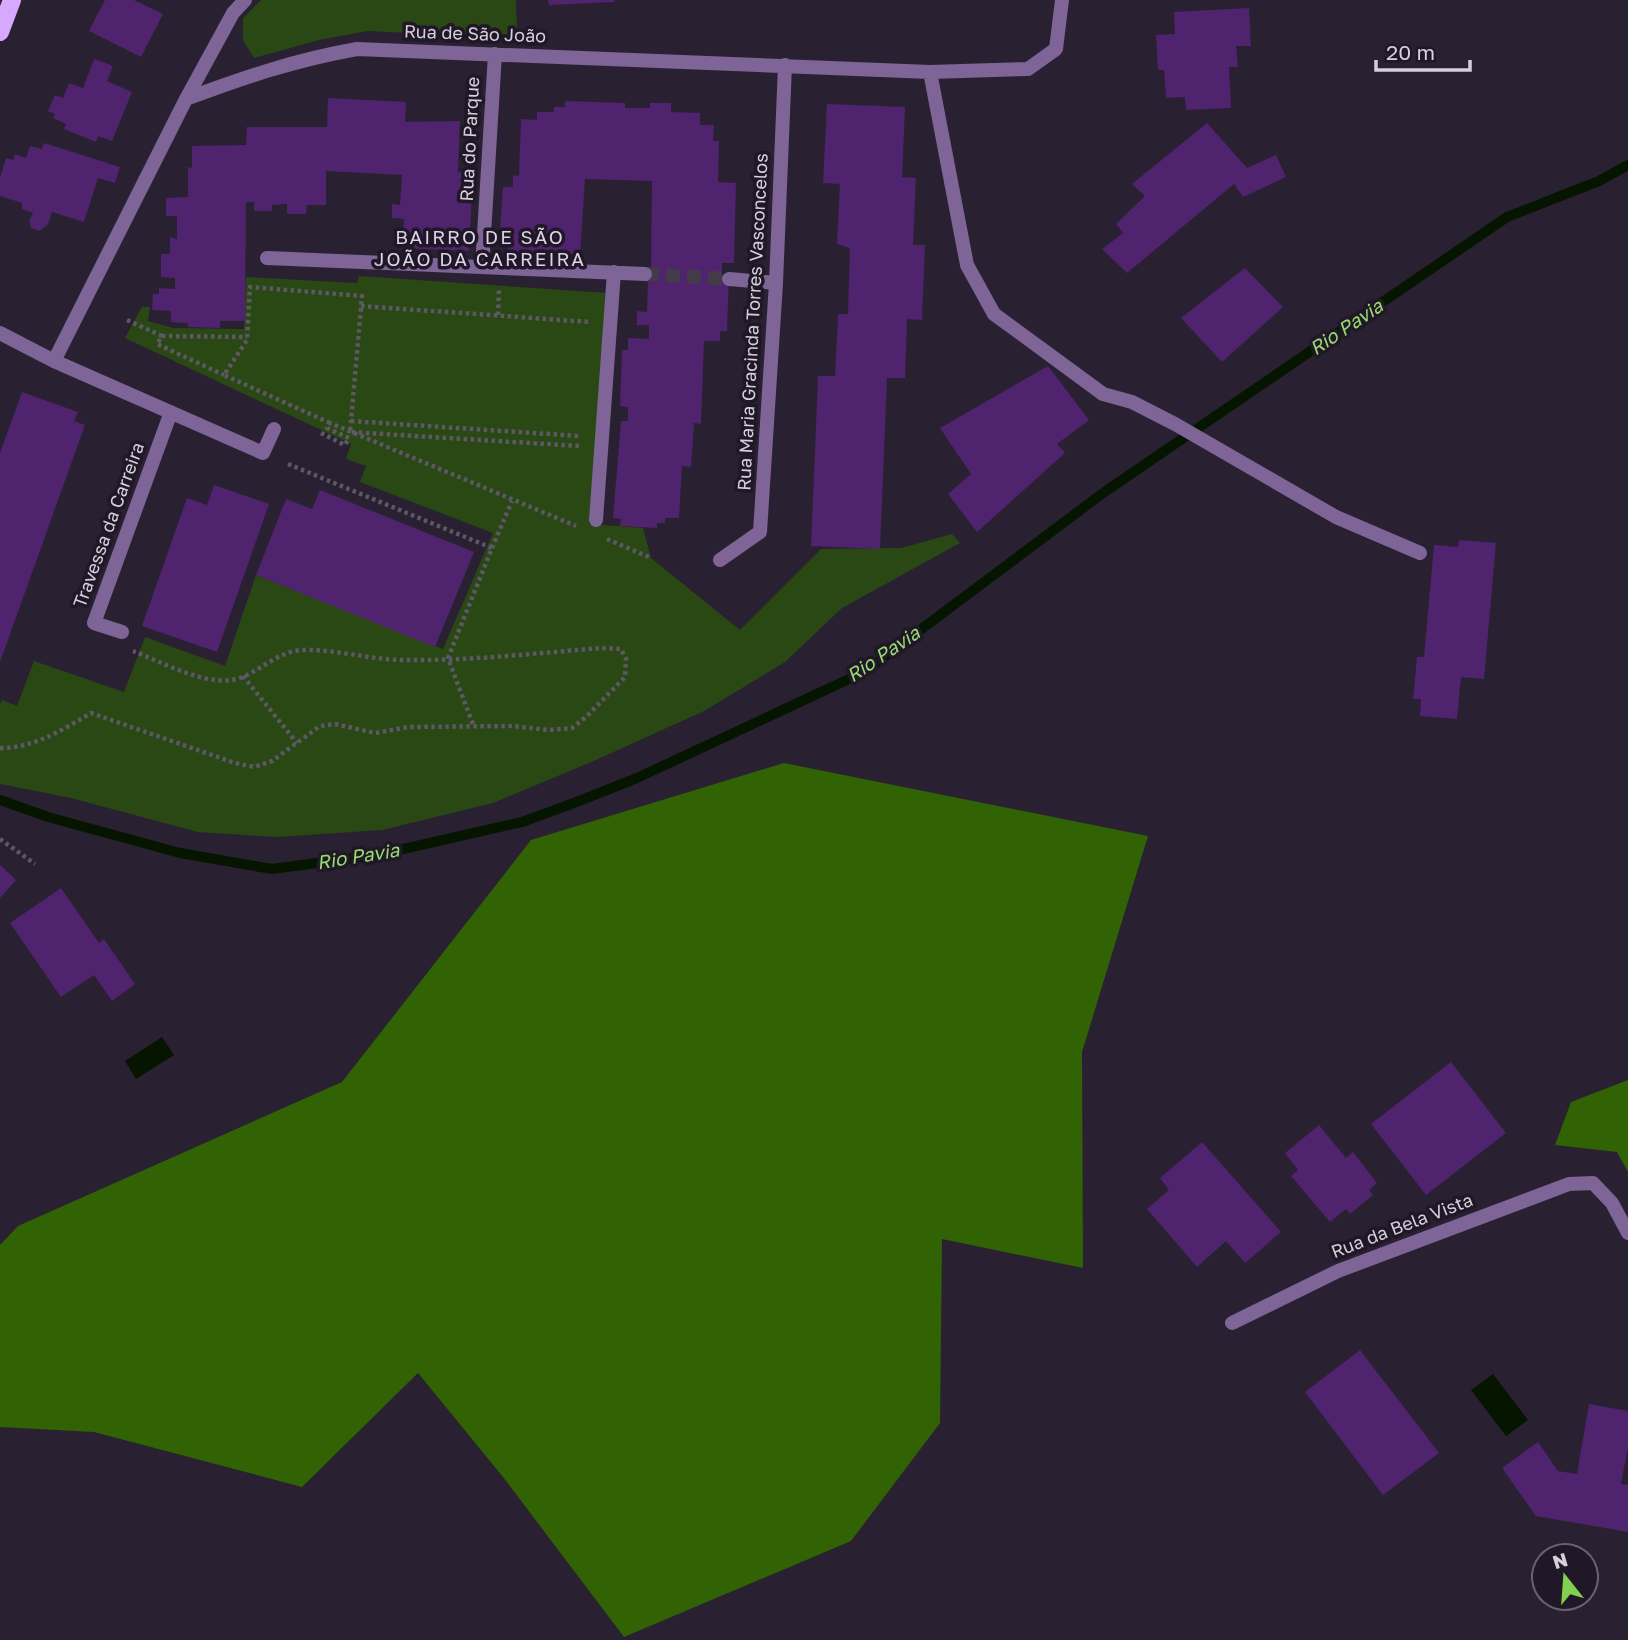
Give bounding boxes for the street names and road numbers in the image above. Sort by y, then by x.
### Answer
street label: Rua de São João [404,20,546,46]
street label: Rua do Parque [455,76,483,202]
street label: Rua Maria Gracinda Torres Vasconcelos [732,153,772,491]
street label: Travessa da Carreira [68,439,148,610]
street label: Rua da Bela Vista [1328,1188,1476,1262]

